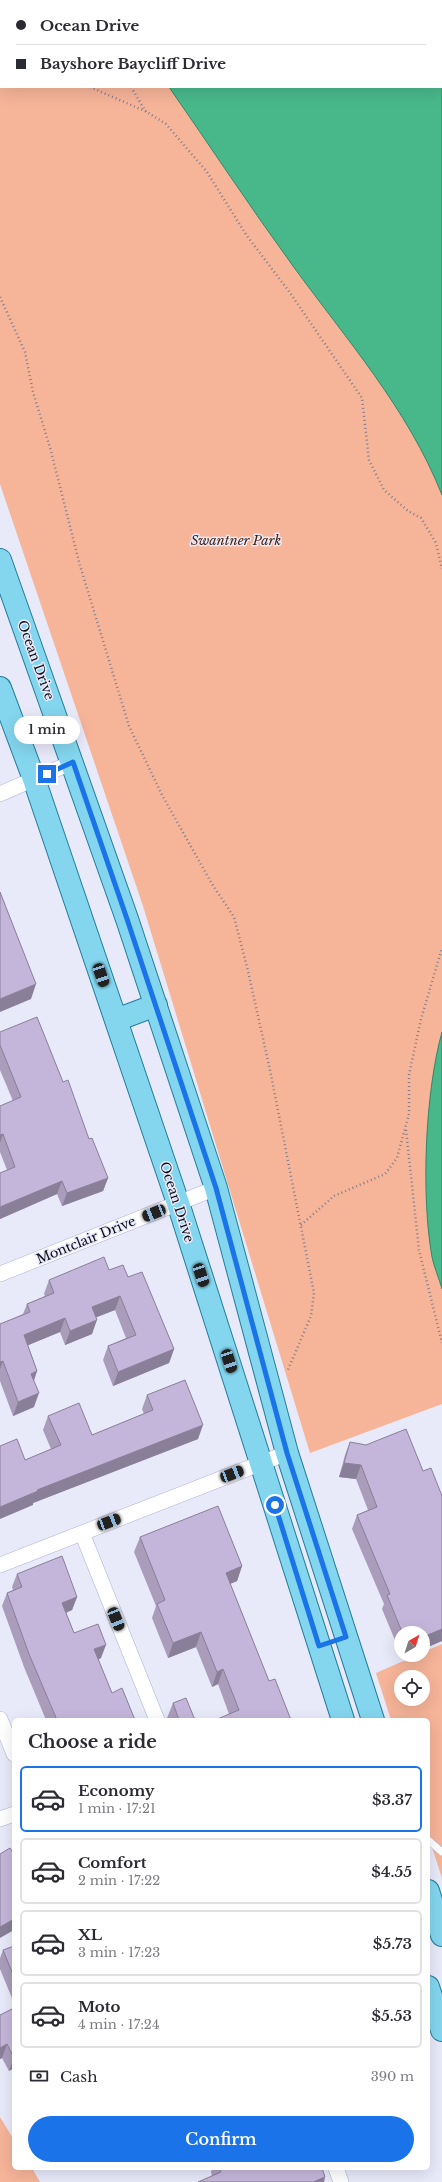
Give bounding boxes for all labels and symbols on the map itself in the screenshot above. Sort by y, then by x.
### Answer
park label: Swantner Park [191,532,281,549]
street label: Ocean Drive [14,618,58,702]
callout: 1 min [14,716,80,744]
route end [38,765,56,783]
car [91,962,111,988]
street label: Ocean Drive [156,1160,198,1244]
car [141,1203,167,1223]
street label: Montclair Drive [34,1212,138,1268]
car [192,1262,210,1288]
car [220,1348,238,1374]
car [219,1464,245,1484]
route start [266,1496,284,1514]
car [96,1512,122,1532]
car [106,1606,126,1632]
north arrow [394,1626,430,1662]

